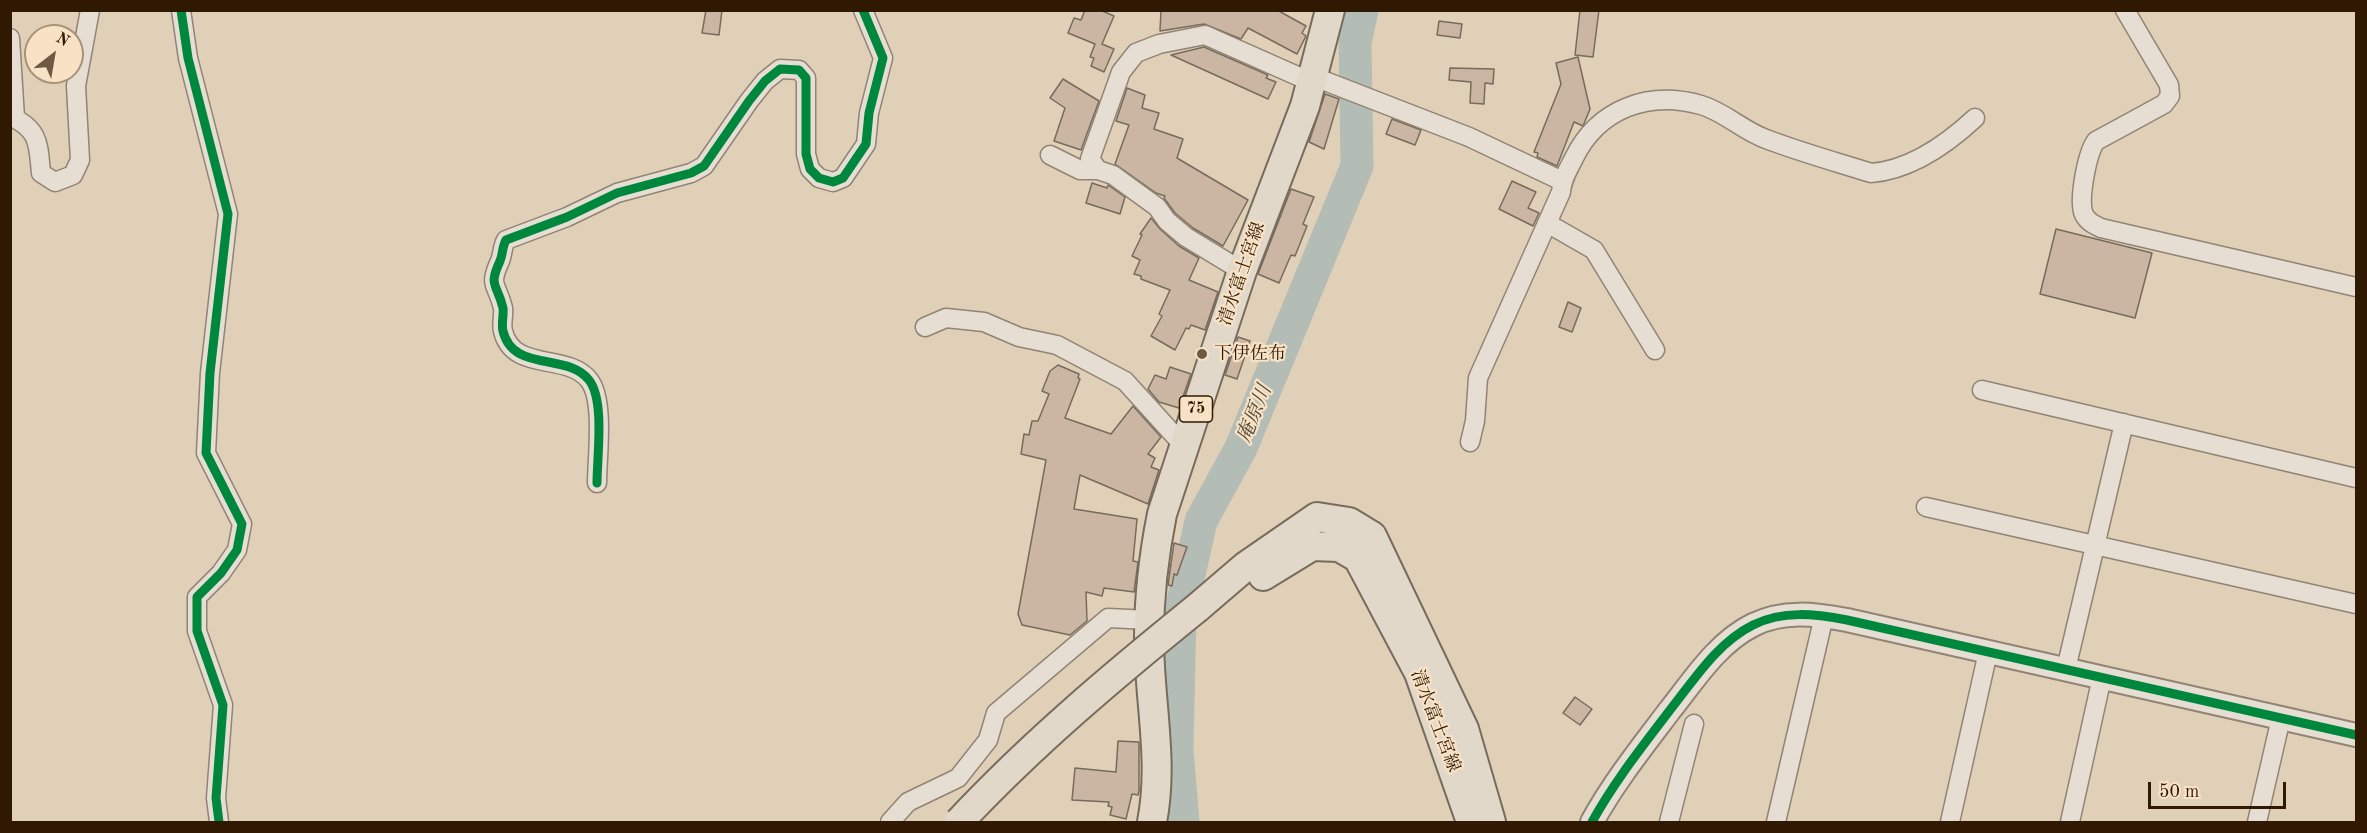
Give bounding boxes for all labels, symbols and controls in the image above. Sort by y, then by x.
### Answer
north arrow [24,24,84,84]
text: N [53,30,72,50]
street label: 清水富士宮線 [1214,219,1270,329]
place label: 下伊佐布 [1214,343,1286,365]
marker: 下伊佐布 [1195,347,1209,361]
water label: 庵原川 [1233,382,1277,446]
road number: 75 [1180,396,1212,422]
street label: 清水富士宮線 [1406,667,1464,775]
scale bar [2151,770,2289,808]
text: 50 m [2159,783,2199,801]

